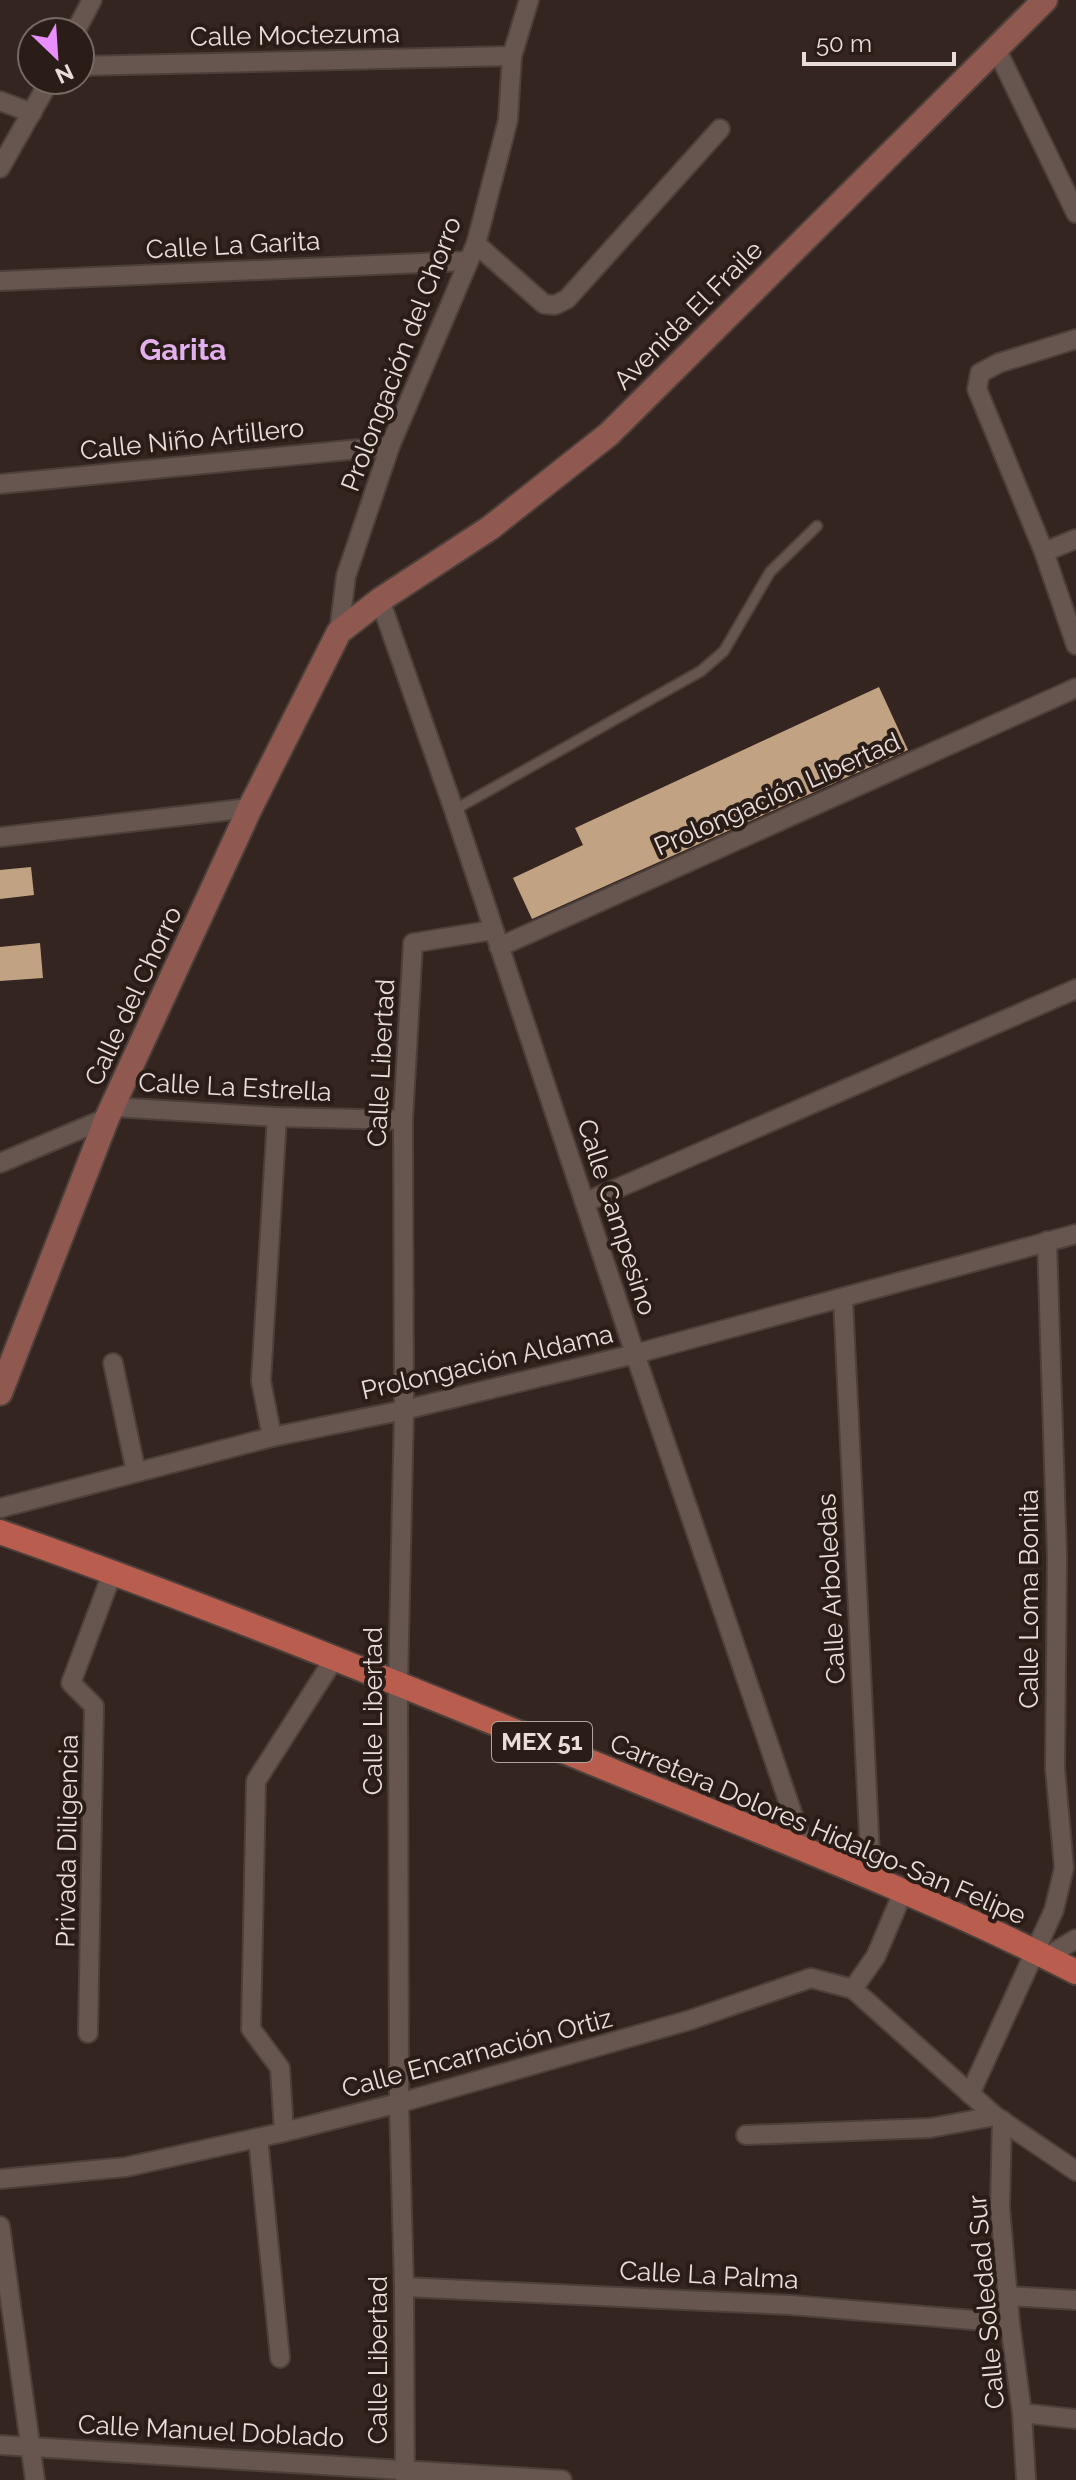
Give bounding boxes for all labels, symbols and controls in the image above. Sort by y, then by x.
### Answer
north arrow [16,16,96,96]
scale bar [804,16,954,66]
street label: Calle Moctezuma [190,18,400,52]
text: 50 m [816,29,872,58]
text: N [51,59,78,89]
street label: Prolongación del Chorro [335,213,467,495]
street label: Calle La Garita [145,225,321,265]
street label: Avenida El Fraile [608,235,768,395]
district label: Garita [140,332,226,367]
street label: Calle Niño Artillero [79,412,305,466]
street label: Prolongación Libertad [649,726,905,862]
street label: Calle del Chorro [78,902,188,1090]
street label: Calle Libertad [362,978,400,1148]
street label: Calle La Estrella [138,1067,332,1107]
street label: Calle Campesino [571,1115,663,1319]
street label: Prolongación Aldama [358,1318,616,1406]
street label: Calle Loma Bonita [1014,1489,1044,1709]
street label: Calle Arboledas [811,1493,851,1685]
street label: Calle Libertad [358,1627,388,1795]
road number: MEX 51 [492,1722,592,1762]
street label: Carretera Dolores Hidalgo-San Felipe [606,1728,1030,1930]
street label: Privada Diligencia [50,1734,84,1948]
street label: Calle Encarnación Ortiz [338,2002,616,2104]
street label: Calle Soledad Sur [962,2194,1010,2410]
street label: Calle La Palma [619,2255,799,2295]
street label: Calle Libertad [363,2276,393,2444]
street label: Calle Manuel Doblado [77,2409,345,2453]

